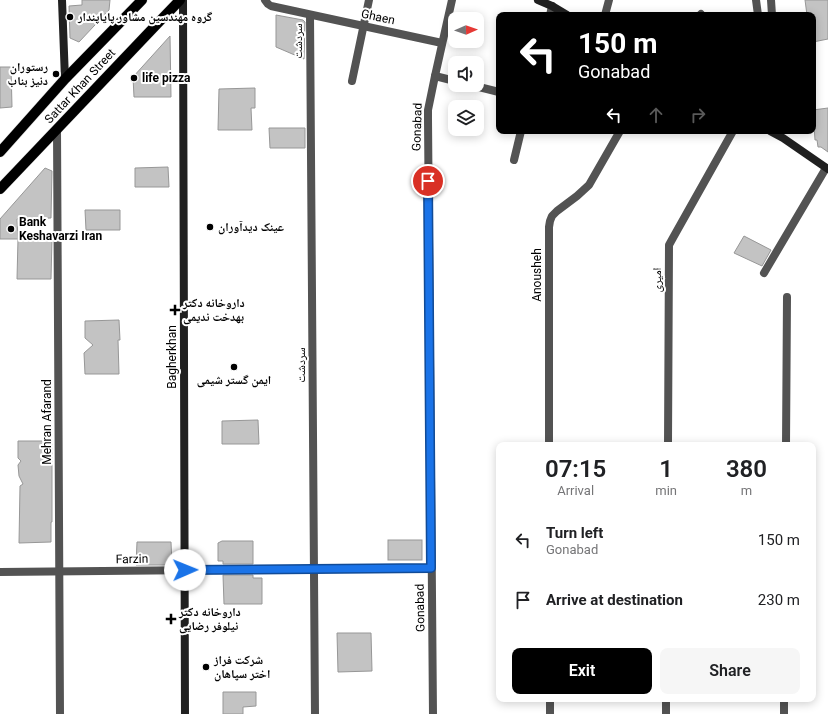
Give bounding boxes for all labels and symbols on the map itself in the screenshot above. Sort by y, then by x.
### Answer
street label: Ghaen [360,7,396,27]
place label: گروه مهندسین مشاور پایاپندار [77,10,213,25]
marker: گروه مهندسین مشاور پایاپندار [65,12,75,22]
north arrow [448,12,484,48]
street label: سردشت [291,23,305,59]
street label: Sattar Khan Street [42,46,118,126]
place label: رستوران دنیز بناب [8,60,48,88]
marker: رستوران دنیز بناب [51,69,61,79]
place label: life pizza [142,71,191,85]
marker: life pizza [129,73,139,83]
street label: Gonabad [409,103,425,151]
pin [411,164,445,198]
place label: Bank Keshavarzi Iran [19,215,102,243]
place label: عینک دیدآوران [218,220,284,235]
marker: عینک دیدآوران [205,222,215,232]
marker: Bank Keshavarzi Iran [6,224,16,234]
street label: Anousheh [530,248,544,302]
street label: امیری [650,267,664,292]
place label: داروخانه دکتر بهدخت ندیمی [182,296,245,325]
marker: داروخانه دکتر بهدخت ندیمی [170,305,180,315]
street label: Bagherkhan [165,325,179,389]
street label: سردشت [294,347,308,383]
marker: ایمن گستر شیمی [229,362,239,372]
place label: ایمن گستر شیمی [197,373,271,388]
street label: Mehran Afarand [40,379,54,465]
position arrow [164,549,206,591]
street label: Farzin [116,552,148,566]
street label: Gonabad [413,584,427,632]
place label: داروخانه دکتر نیلوفر رضایی [178,605,241,634]
marker: داروخانه دکتر نیلوفر رضایی [166,614,176,624]
place label: شرکت فراز اختر سپاهان [213,653,270,682]
marker: شرکت فراز اختر سپاهان [201,662,211,672]

